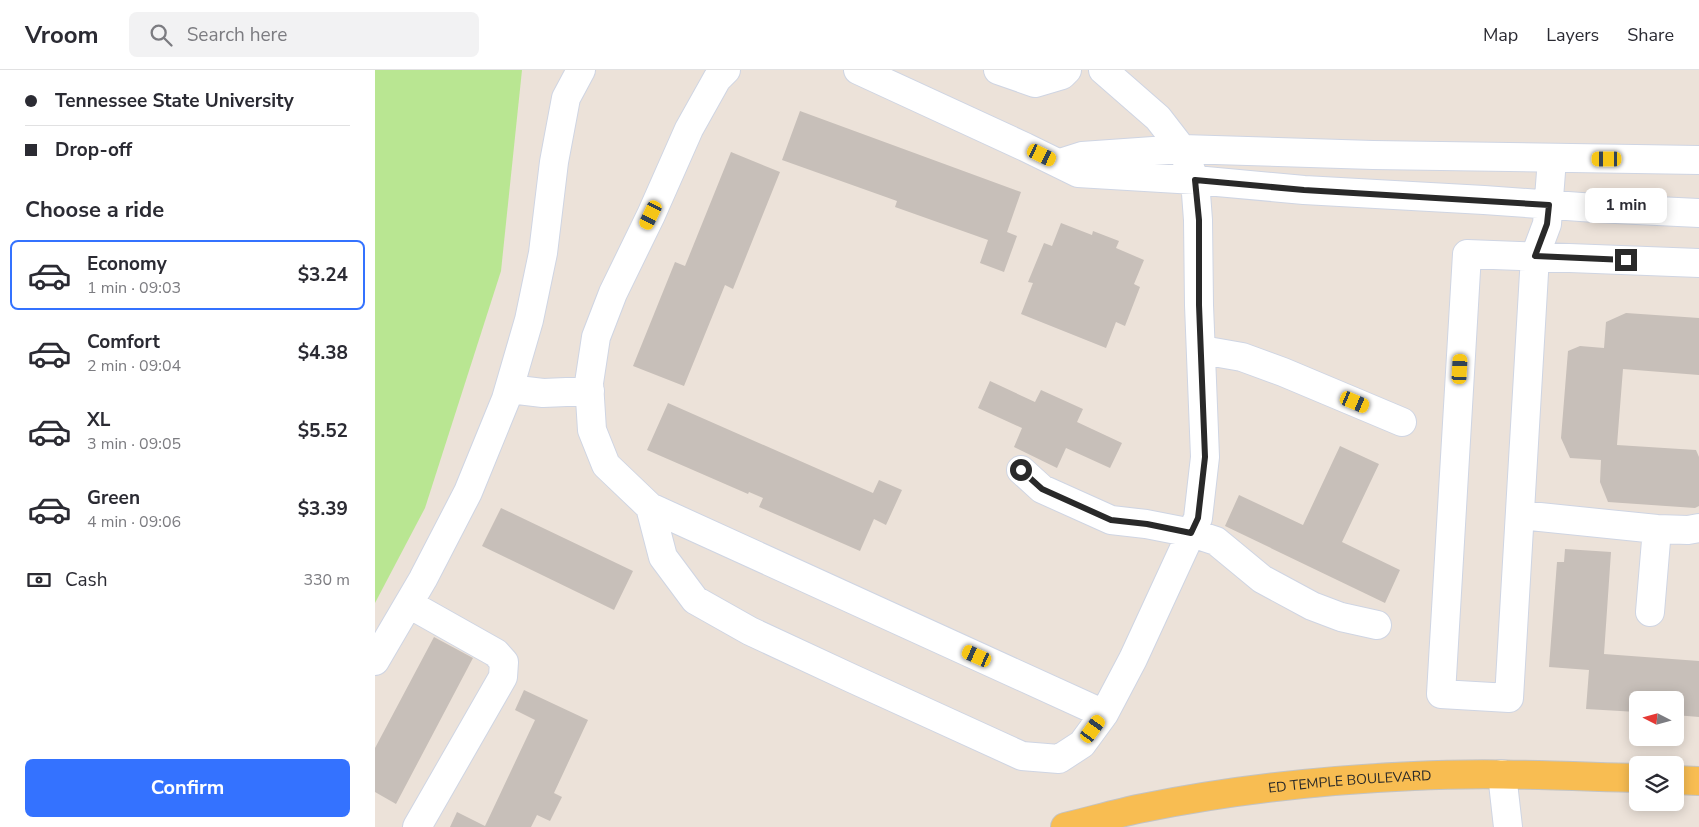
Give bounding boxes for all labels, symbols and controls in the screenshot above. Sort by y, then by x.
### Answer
search box [129,12,479,57]
text: Vroom [25,19,99,51]
icon: search [147,21,175,49]
text: Search here [187,22,287,48]
text: Map [1483,23,1518,47]
text: Layers [1546,23,1599,47]
text: Share [1627,23,1674,47]
text: Tennessee State University [55,88,294,114]
text: Drop-off [55,137,132,163]
car [1025,142,1058,168]
car [1592,152,1622,167]
callout: 1 min [1585,188,1667,222]
text: 1 min [1605,194,1647,216]
text: Choose a ride [25,195,164,225]
car [637,198,664,232]
route end [1615,249,1637,271]
text: Economy [87,251,167,277]
icon: car [27,253,72,298]
text: $3.24 [298,262,348,288]
text: 1 min · 09:03 [87,277,181,299]
text: Comfort [87,329,160,355]
icon: car [27,331,72,376]
text: $4.38 [298,340,348,366]
car [1451,354,1468,384]
text: 2 min · 09:04 [87,355,181,377]
car [1338,389,1371,415]
text: XL [87,407,110,433]
icon: car [27,409,72,454]
text: $5.52 [298,418,348,444]
text: 3 min · 09:05 [87,433,181,455]
route start [1010,459,1032,481]
text: Green [87,485,140,511]
icon: car [27,487,72,532]
text: $3.39 [298,496,348,522]
text: 4 min · 09:06 [87,511,181,533]
icon: cash [25,566,53,594]
text: Cash [65,567,107,593]
text: 330 m [303,569,350,591]
car [960,643,993,669]
north arrow [1629,691,1684,746]
map controls [1629,691,1684,811]
car [1078,712,1107,746]
button: layers [1629,756,1684,811]
button: Confirm [25,759,350,817]
street label: ED TEMPLE BOULEVARD [1267,766,1432,797]

